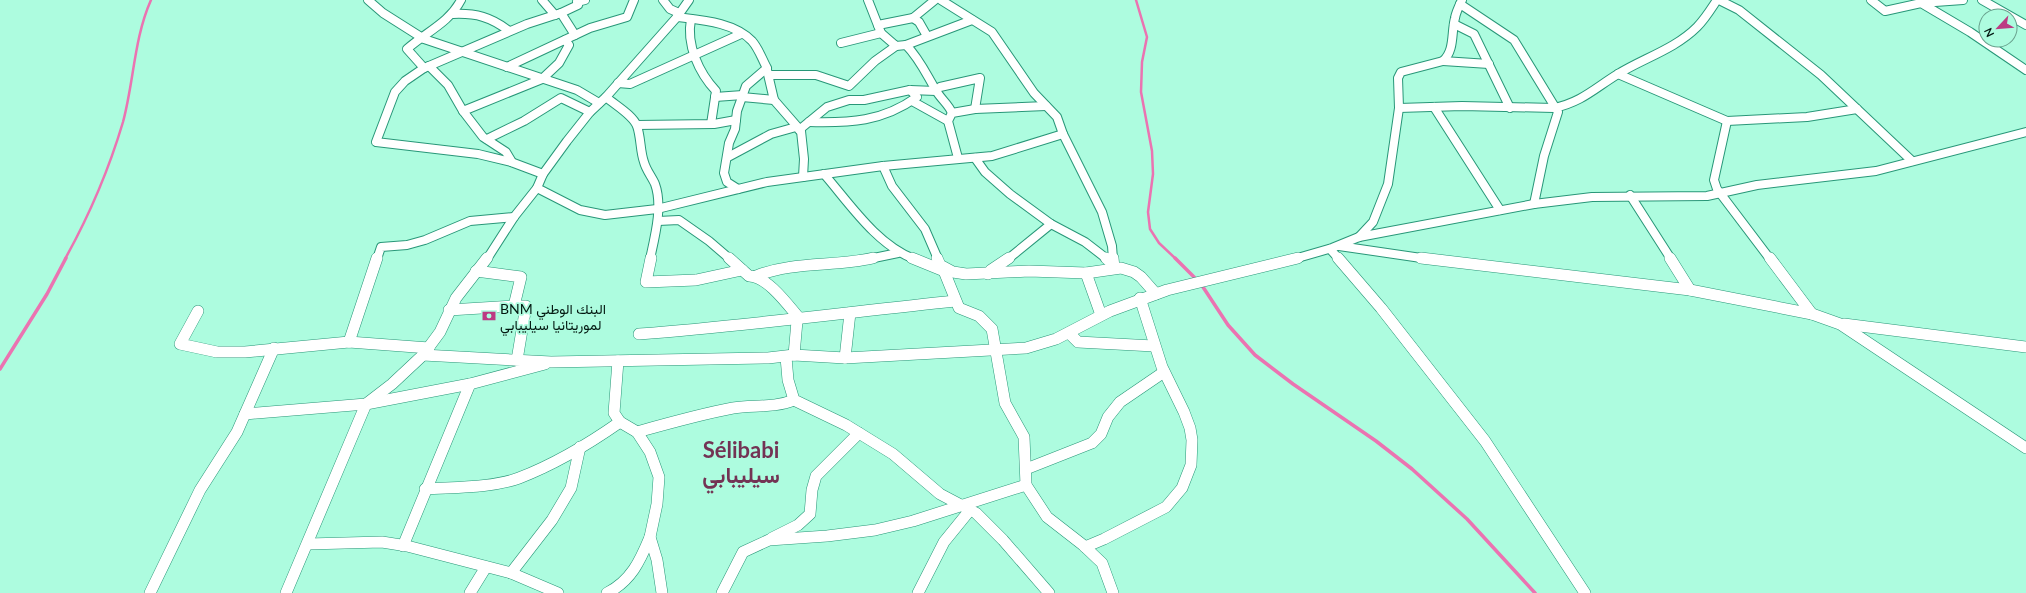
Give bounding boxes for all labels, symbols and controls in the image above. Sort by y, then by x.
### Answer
north arrow [1978,8,2018,48]
text: N [1981,26,1996,39]
place label: BNM البنك الوطني لموريتانيا سيليبابي [500,300,606,337]
bank icon: BNM البنك الوطني لموريتانيا سيليبابي [481,308,497,324]
district label: Sélibabi سيليبابي [702,436,780,494]

